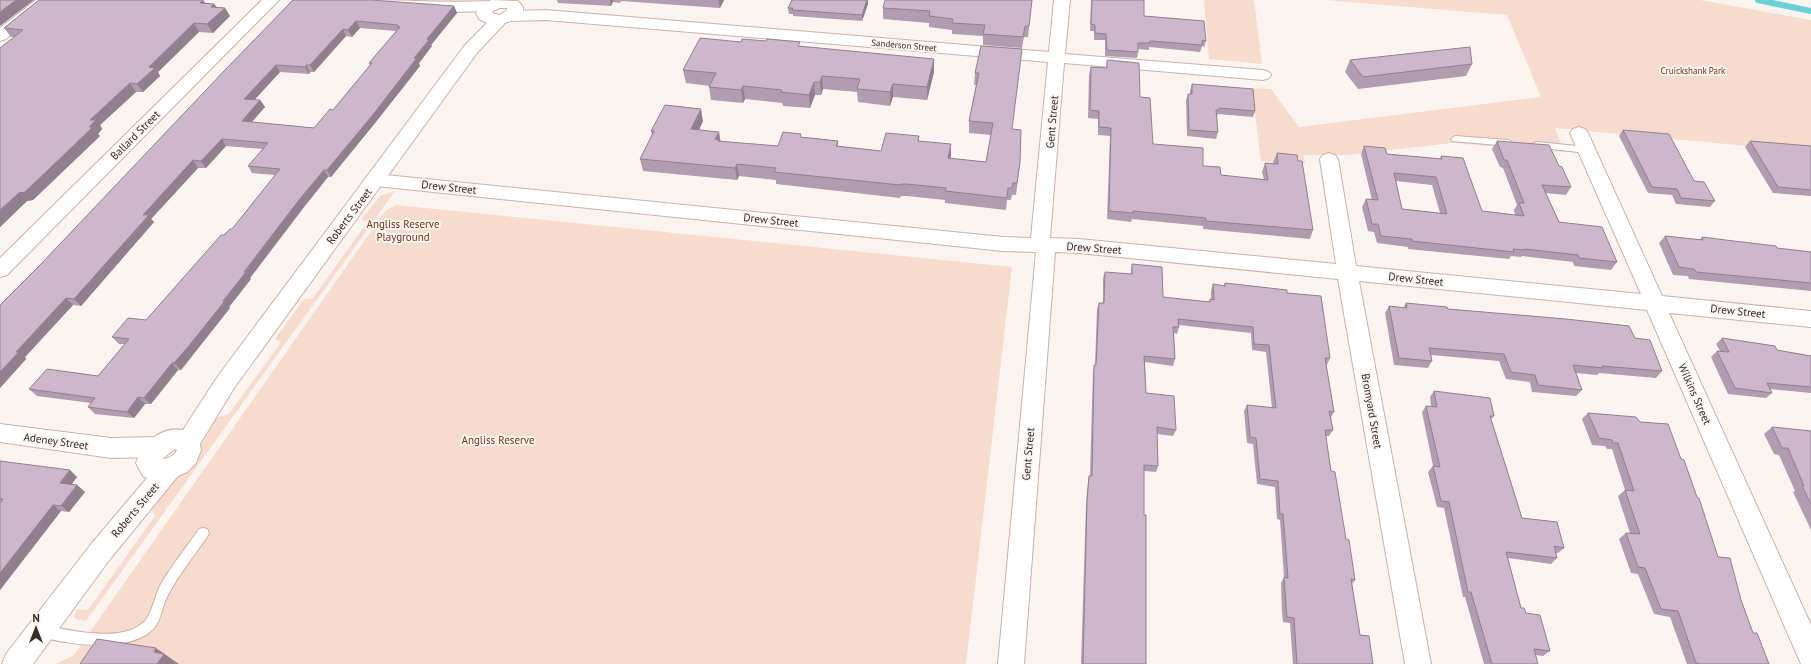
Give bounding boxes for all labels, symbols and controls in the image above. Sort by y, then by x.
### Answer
street label: Sanderson Street [871,37,937,53]
park label: Cruickshank Park [1661,65,1726,76]
street label: Gent Street [1043,95,1061,149]
street label: Ballard Street [107,107,163,163]
street label: Drew Street [421,177,477,197]
street label: Roberts Street [323,185,375,247]
street label: Drew Street [743,210,799,230]
park label: Angliss Reserve Playground [366,217,440,244]
street label: Drew Street [1066,239,1122,257]
street label: Drew Street [1388,269,1444,289]
street label: Drew Street [1710,301,1766,321]
street label: Wilkins Street [1675,361,1715,427]
street label: Bromyard Street [1358,372,1386,450]
street label: Gent Street [1019,427,1037,481]
street label: Adeney Street [23,430,89,452]
park label: Angliss Reserve [461,433,535,447]
street label: Roberts Street [108,480,162,540]
north arrow [16,608,56,648]
text: N [32,611,40,625]

